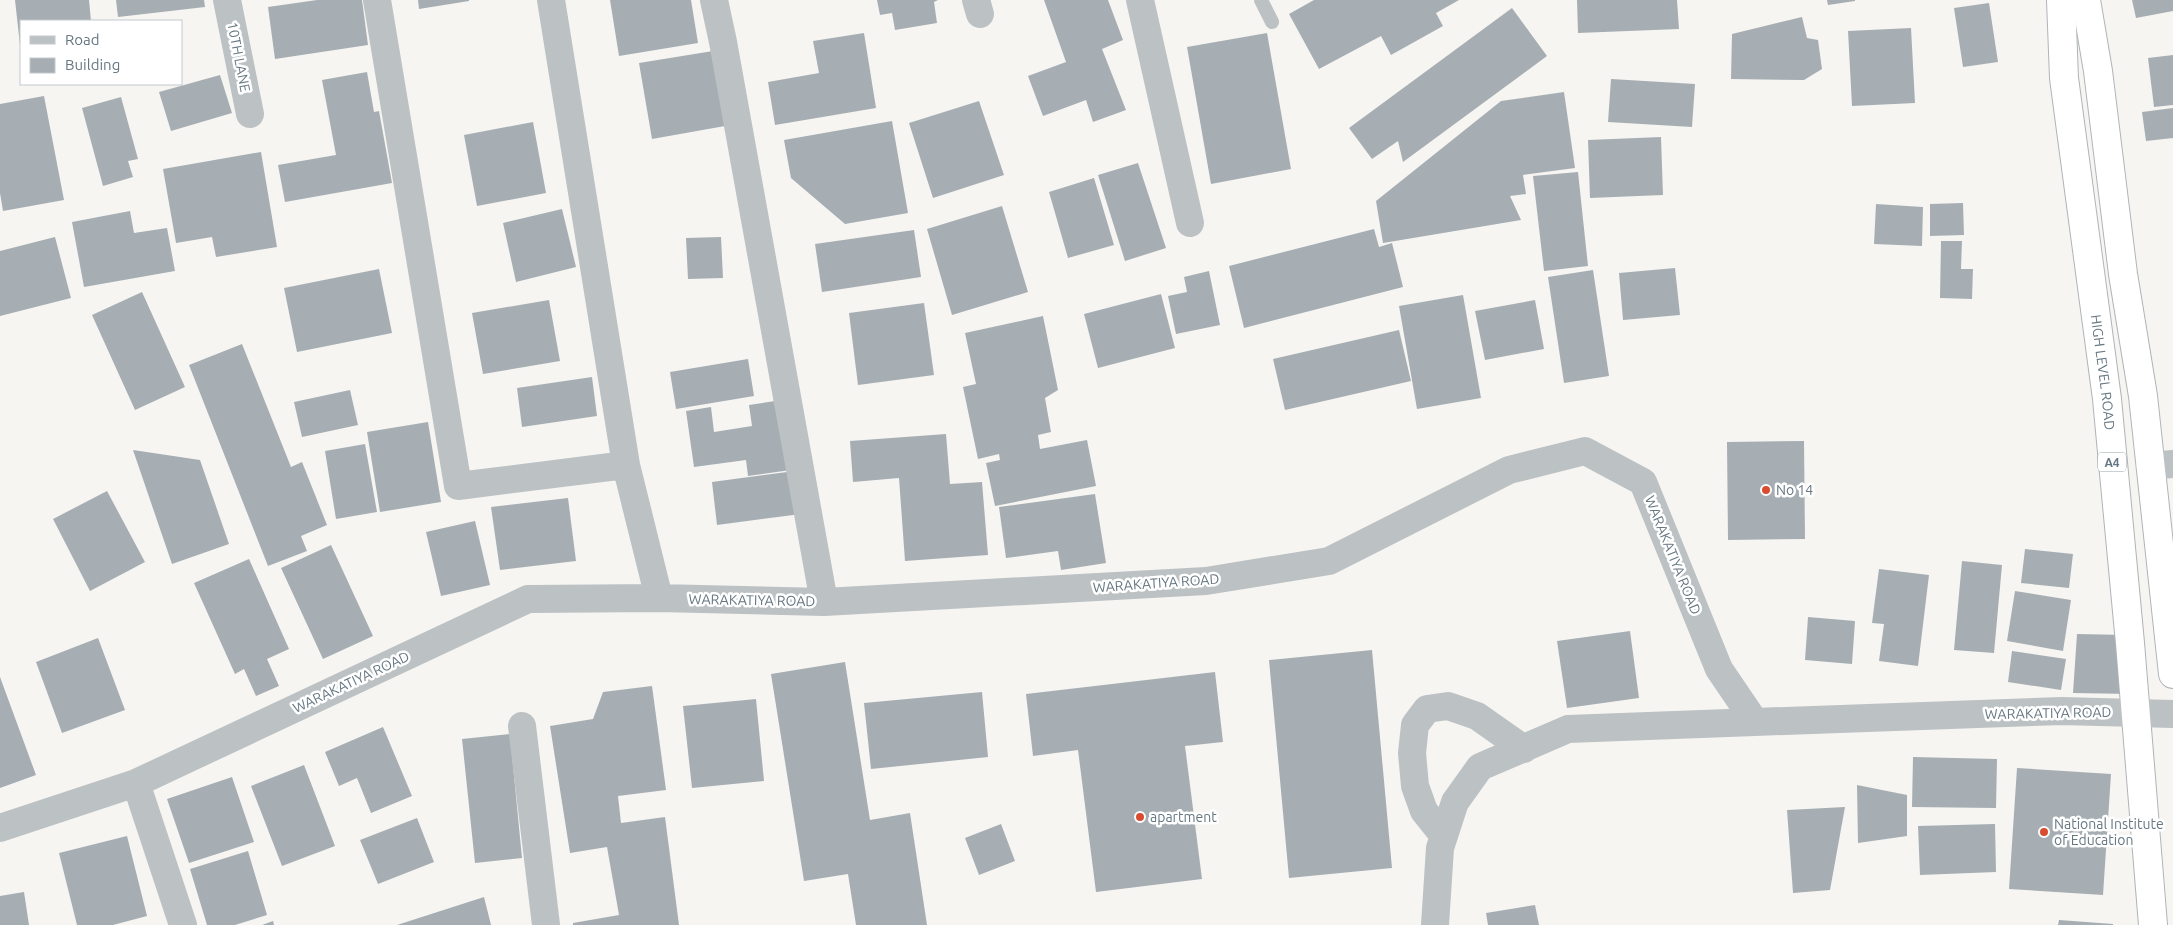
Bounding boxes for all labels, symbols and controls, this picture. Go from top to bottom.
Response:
legend [20,20,182,85]
street label: 10TH LANE [224,21,254,94]
text: Road [65,31,100,48]
text: Building [65,56,120,73]
street label: HIGH LEVEL ROAD [2088,314,2118,431]
road number: A4 [2098,452,2126,472]
place label: No 14 [1776,482,1813,498]
marker: No 14 [1760,484,1772,496]
street label: WARAKATIYA ROAD [1642,493,1704,617]
street label: WARAKATIYA ROAD [1092,571,1220,595]
street label: WARAKATIYA ROAD [689,591,816,609]
street label: WARAKATIYA ROAD [290,648,412,716]
street label: WARAKATIYA ROAD [1985,704,2112,722]
place label: apartment [1150,809,1217,825]
marker: apartment [1134,811,1146,823]
place label: National Institute of Education [2054,816,2164,848]
marker: National Institute of Education [2038,826,2050,838]

